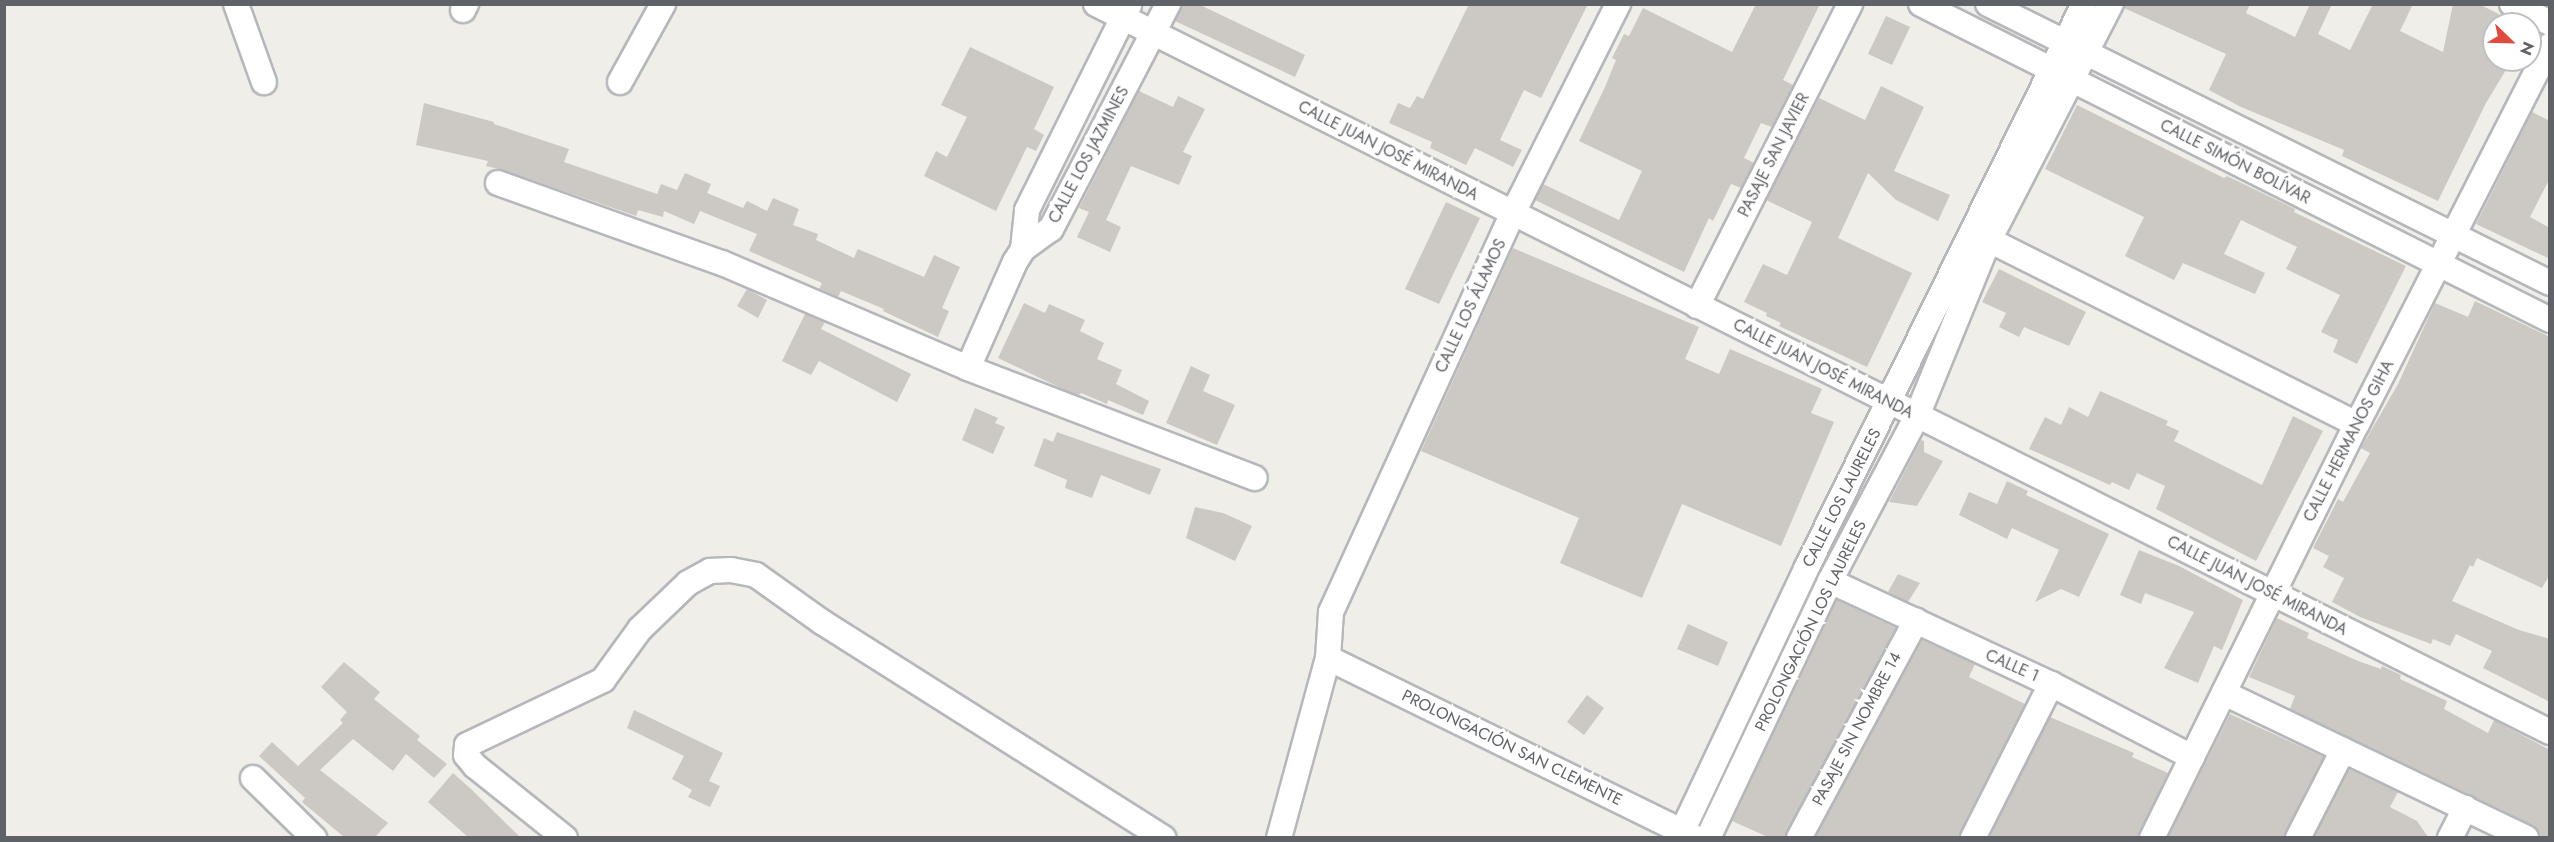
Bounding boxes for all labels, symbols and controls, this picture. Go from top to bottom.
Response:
north arrow [2482,12,2542,72]
text: N [2514,38,2540,59]
street label: CALLE LOS JAZMINES [1045,83,1133,227]
street label: PASAJE SAN JAVIER [1734,90,1814,220]
street label: CALLE JUAN JOSÉ MIRANDA [1295,97,1481,205]
street label: CALLE SIMÓN BOLÍVAR [2157,116,2313,208]
street label: CALLE LOS ÁLAMOS [1432,236,1510,376]
street label: CALLE JUAN JOSÉ MIRANDA [1730,315,1916,423]
street label: CALLE HERMANOS GIHA [2300,357,2398,525]
street label: CALLE LOS LAURELES [1799,425,1885,571]
street label: PROLONGACIÓN LOS LAURELES [1751,517,1871,735]
street label: CALLE JUAN JOSÉ MIRANDA [2164,532,2350,640]
street label: CALLE 1 [1982,646,2042,686]
street label: PASAJE SIN NOMBRE 14 [1808,649,1906,809]
street label: PROLONGACIÓN SAN CLEMENTE [1399,686,1625,810]

